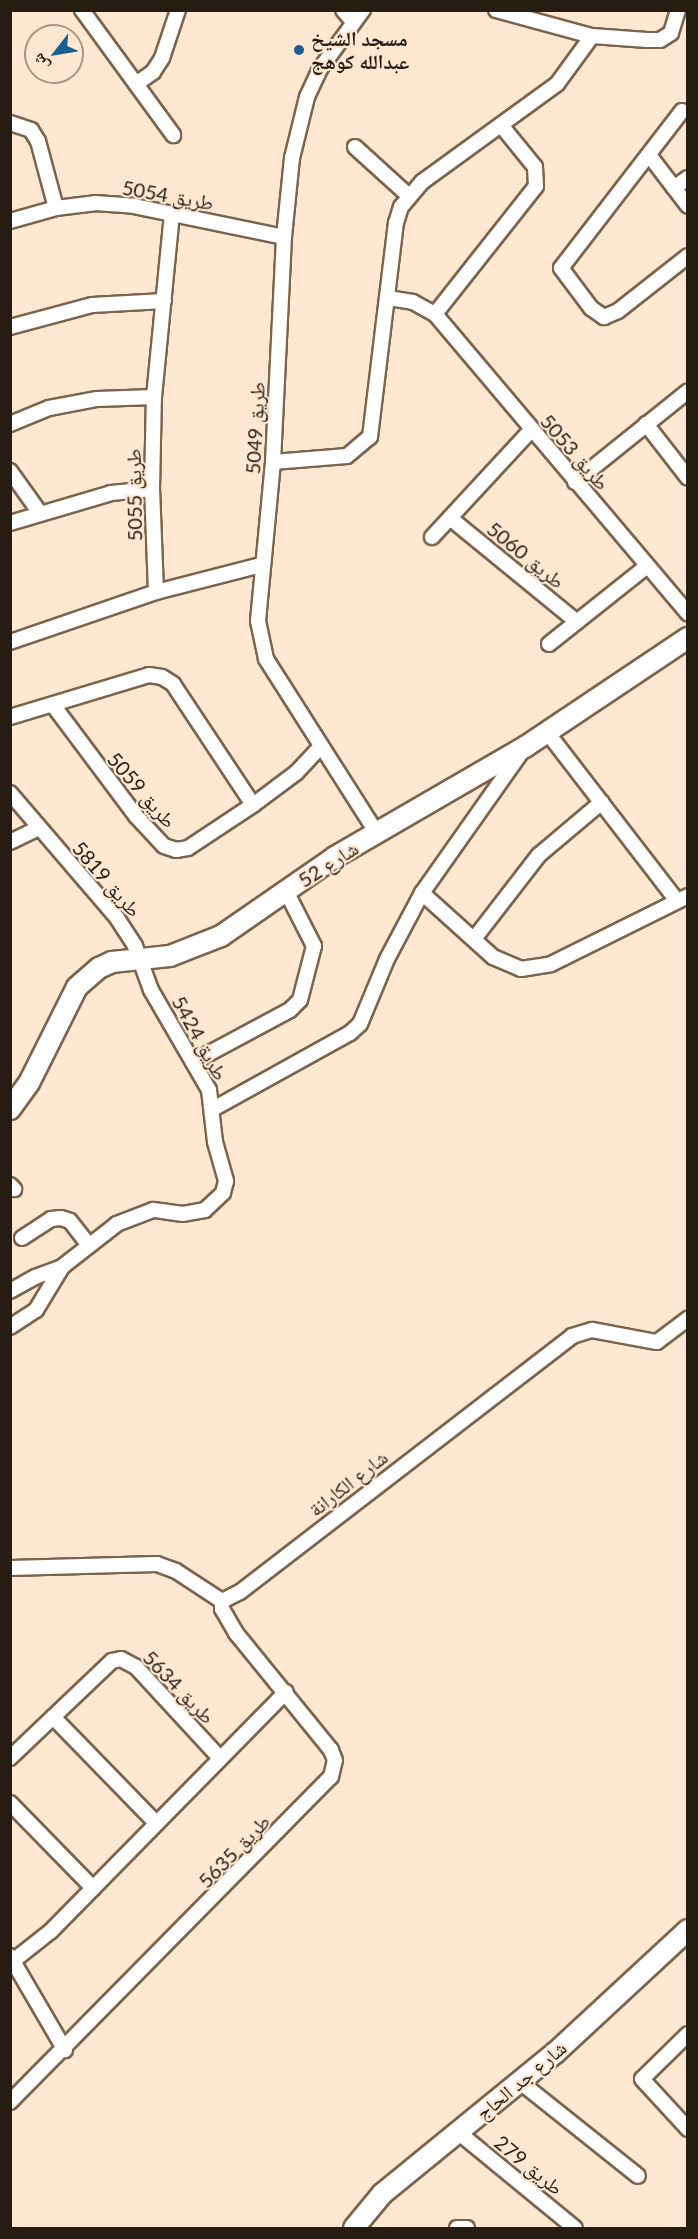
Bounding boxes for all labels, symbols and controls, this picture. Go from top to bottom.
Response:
north arrow [24,24,84,84]
place label: مسجد الشيخ عبدالله كوهج [311,27,409,74]
marker: مسجد الشيخ عبدالله كوهج [292,43,306,57]
text: ش [27,50,52,75]
street label: طريق 5054 [120,175,216,215]
street label: طريق 5049 [241,381,269,475]
street label: طريق 5053 [536,409,614,495]
street label: طريق 5055 [121,449,147,541]
street label: طريق 5060 [483,517,569,593]
street label: طريق 5059 [103,747,181,833]
street label: طريق 5819 [68,836,146,922]
street label: شارع 52 [294,836,362,892]
street label: طريق 5424 [167,992,233,1084]
street label: شارع الكارانة [304,1445,392,1521]
street label: طريق 5634 [138,1645,220,1729]
street label: طريق 5635 [193,1809,275,1893]
street label: شارع جد الحاج [471,2035,571,2125]
street label: طريق 279 [490,2130,568,2200]

